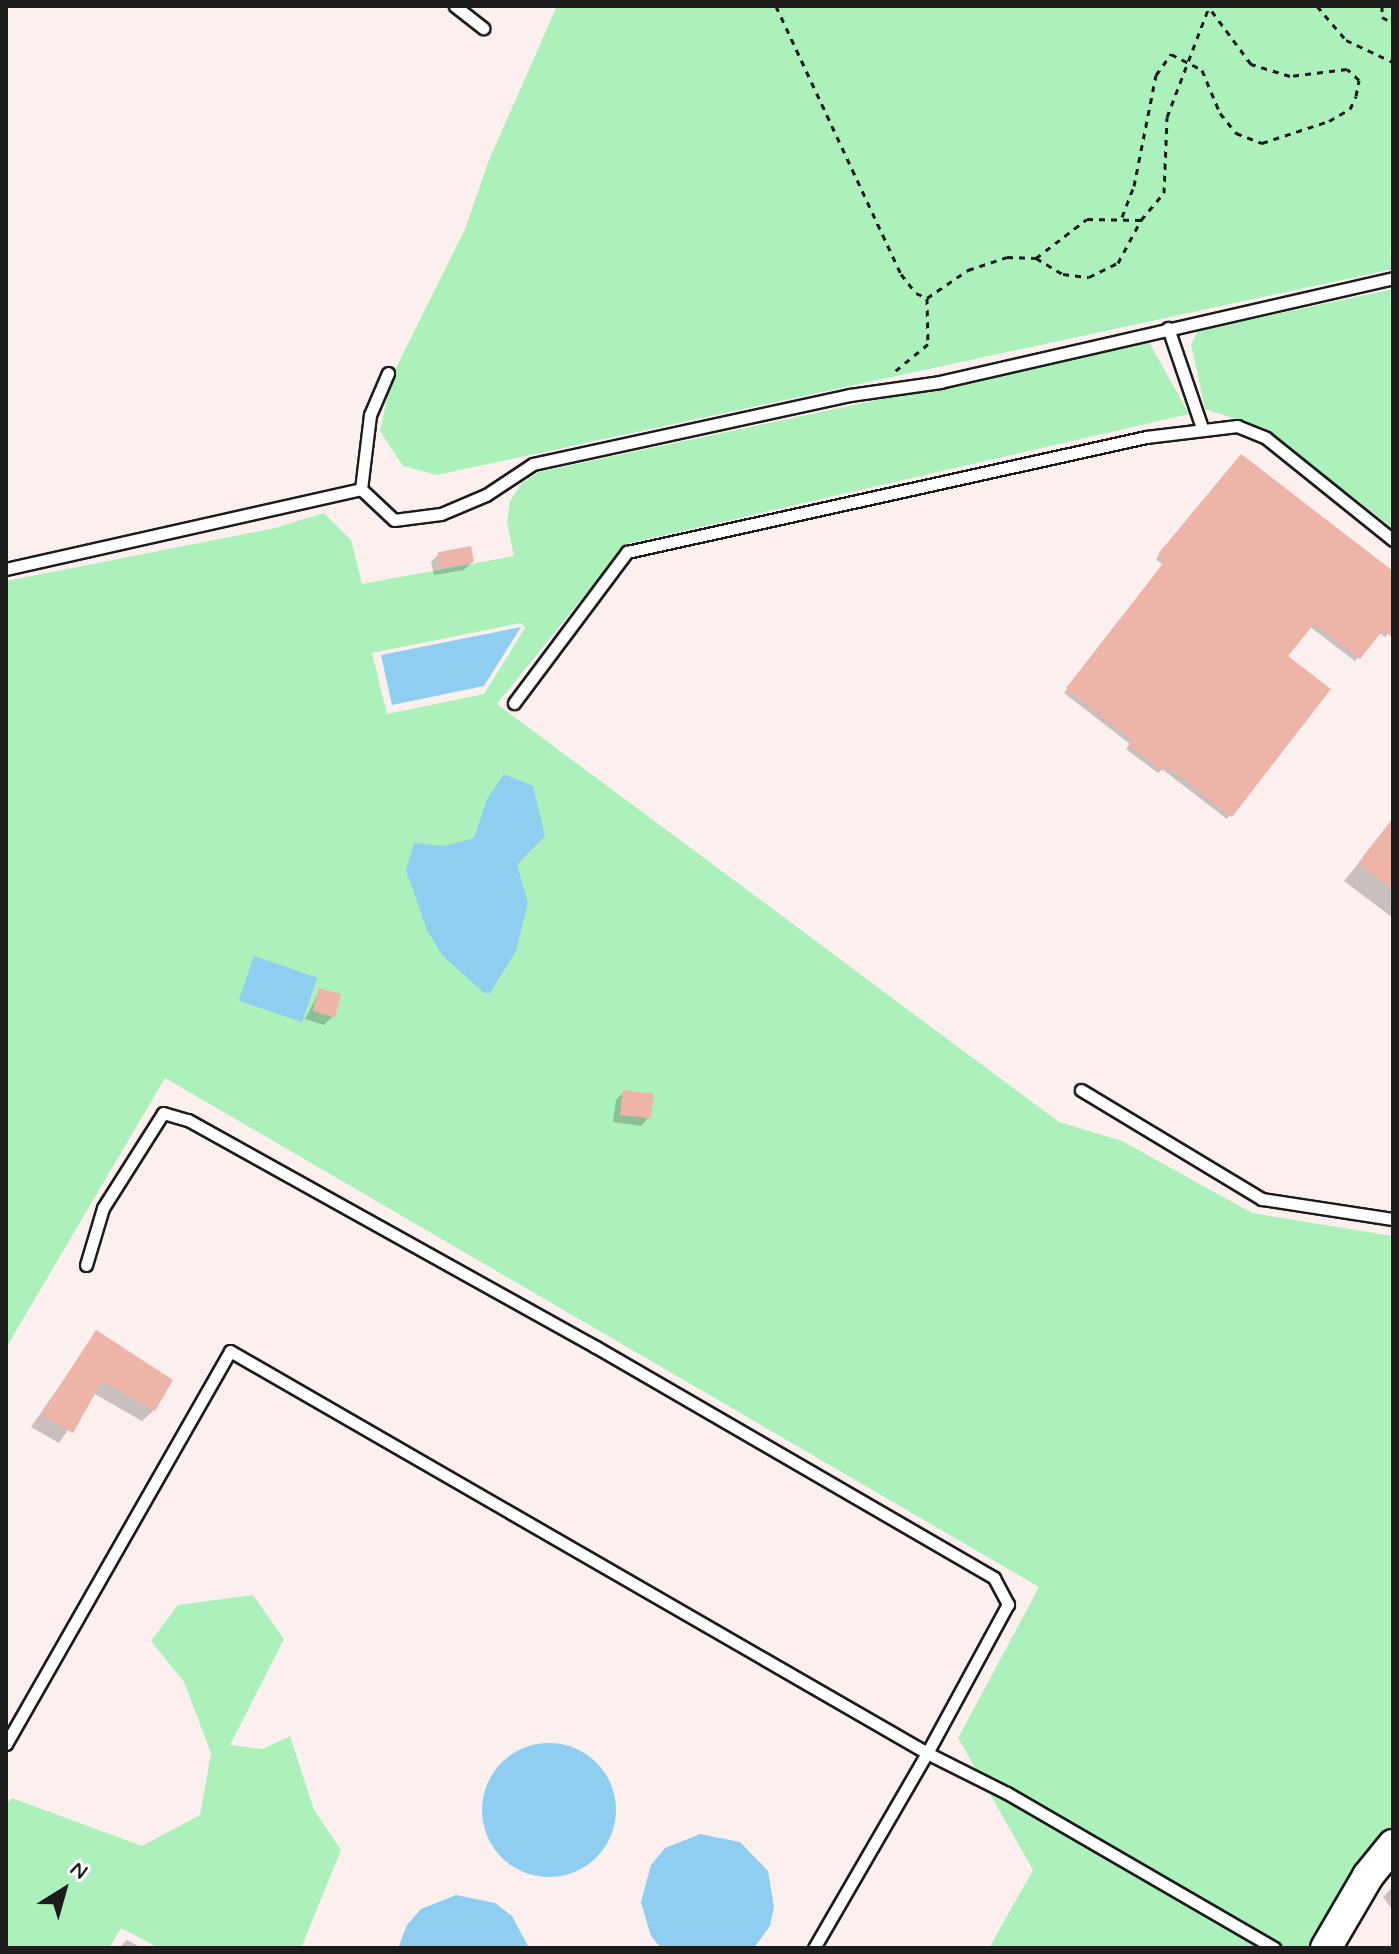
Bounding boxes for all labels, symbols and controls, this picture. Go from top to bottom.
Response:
north arrow [24,1850,104,1930]
text: N [64,1855,93,1886]

